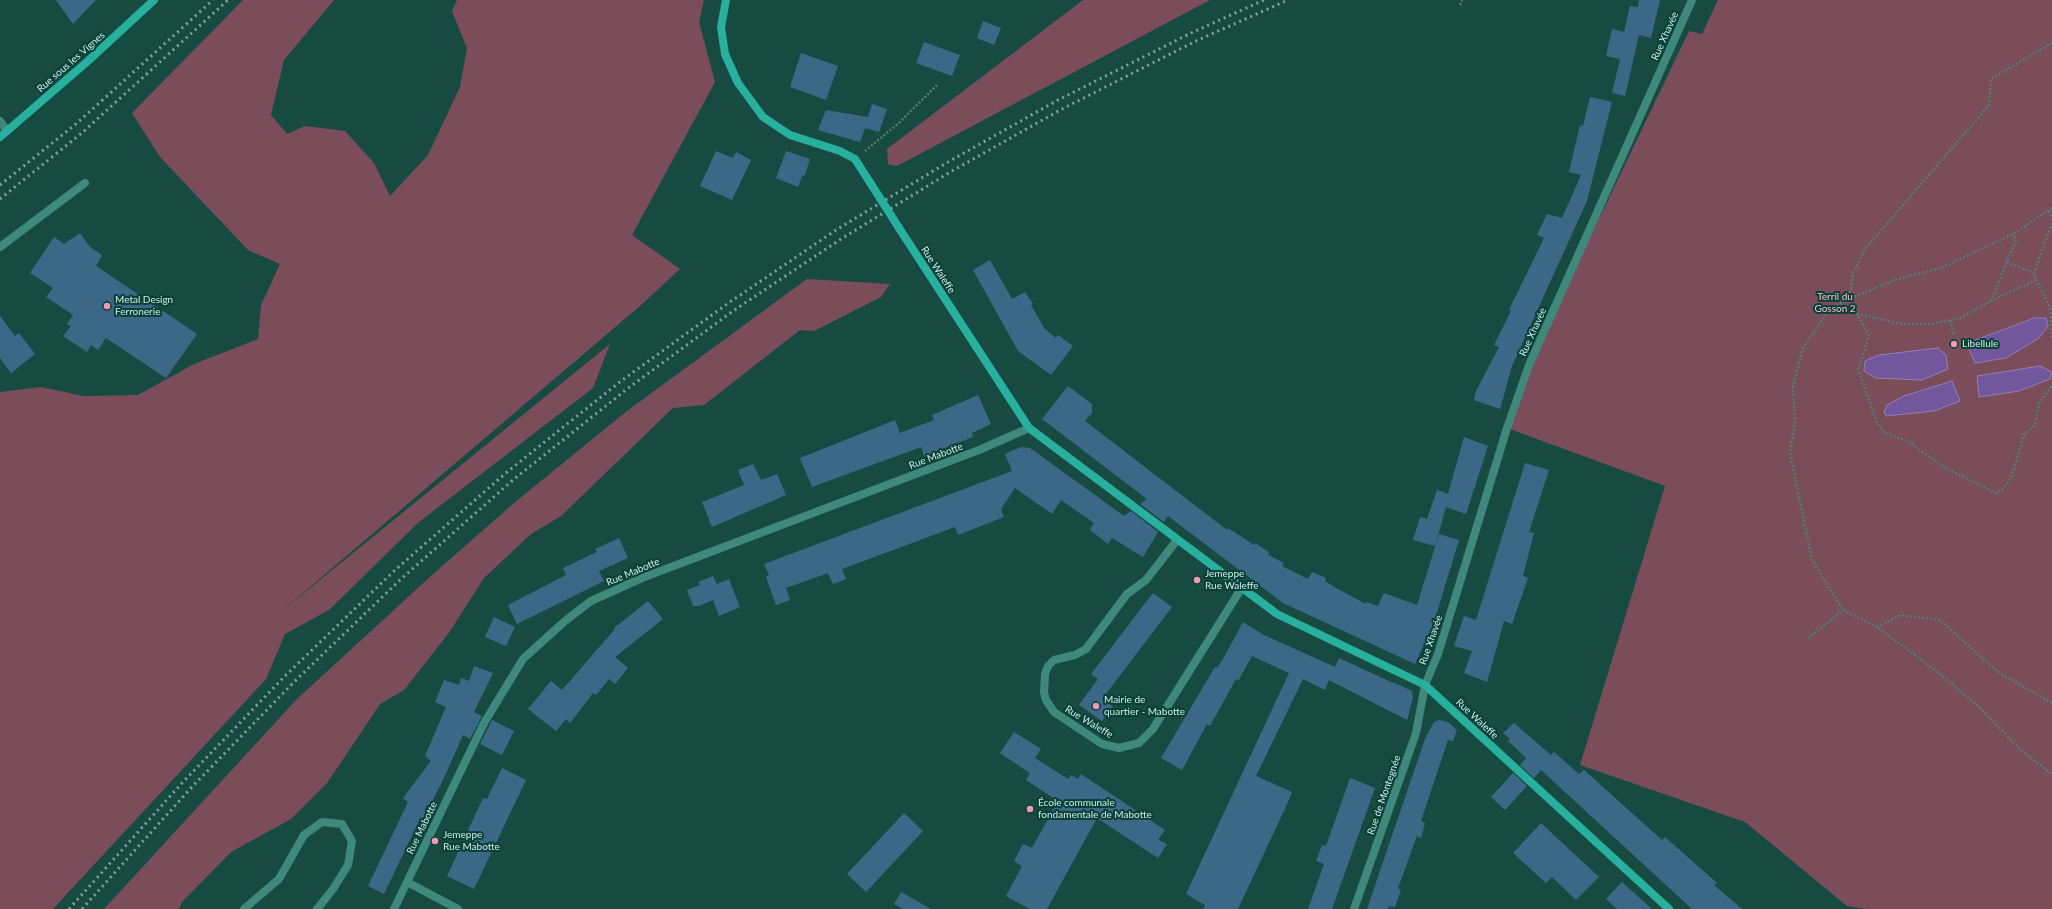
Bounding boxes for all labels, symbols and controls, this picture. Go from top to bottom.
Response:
street label: Rue Xhavée [1649,10,1681,62]
street label: Rue sous les Vignes [35,29,107,95]
street label: Rue Waleffe [918,244,958,296]
park label: Terril du Gosson 2 [1814,291,1856,314]
place label: Metal Design Ferronerie [115,294,173,318]
marker: Metal Design Ferronerie [102,301,112,311]
street label: Rue Xhavée [1517,306,1549,358]
place label: Libellule [1962,338,1998,350]
marker: Libellule [1949,339,1959,349]
street label: Rue Mabotte [907,440,965,472]
street label: Rue Mabotte [604,555,662,589]
place label: Jemeppe Rue Waleffe [1205,568,1259,592]
marker: Jemeppe Rue Waleffe [1192,575,1202,585]
street label: Rue Xhavée [1417,613,1445,667]
place label: Mairie de quartier - Mabotte [1104,694,1185,718]
street label: Rue Waleffe [1453,696,1501,742]
marker: Mairie de quartier - Mabotte [1091,701,1101,711]
street label: Rue Waleffe [1063,703,1115,741]
street label: Rue de Montegnée [1365,754,1403,836]
place label: École communale fondamentale de Mabotte [1038,797,1152,820]
street label: Rue Mabotte [404,800,440,856]
marker: École communale fondamentale de Mabotte [1025,804,1035,814]
place label: Jemeppe Rue Mabotte [443,829,500,852]
marker: Jemeppe Rue Mabotte [430,836,440,846]

